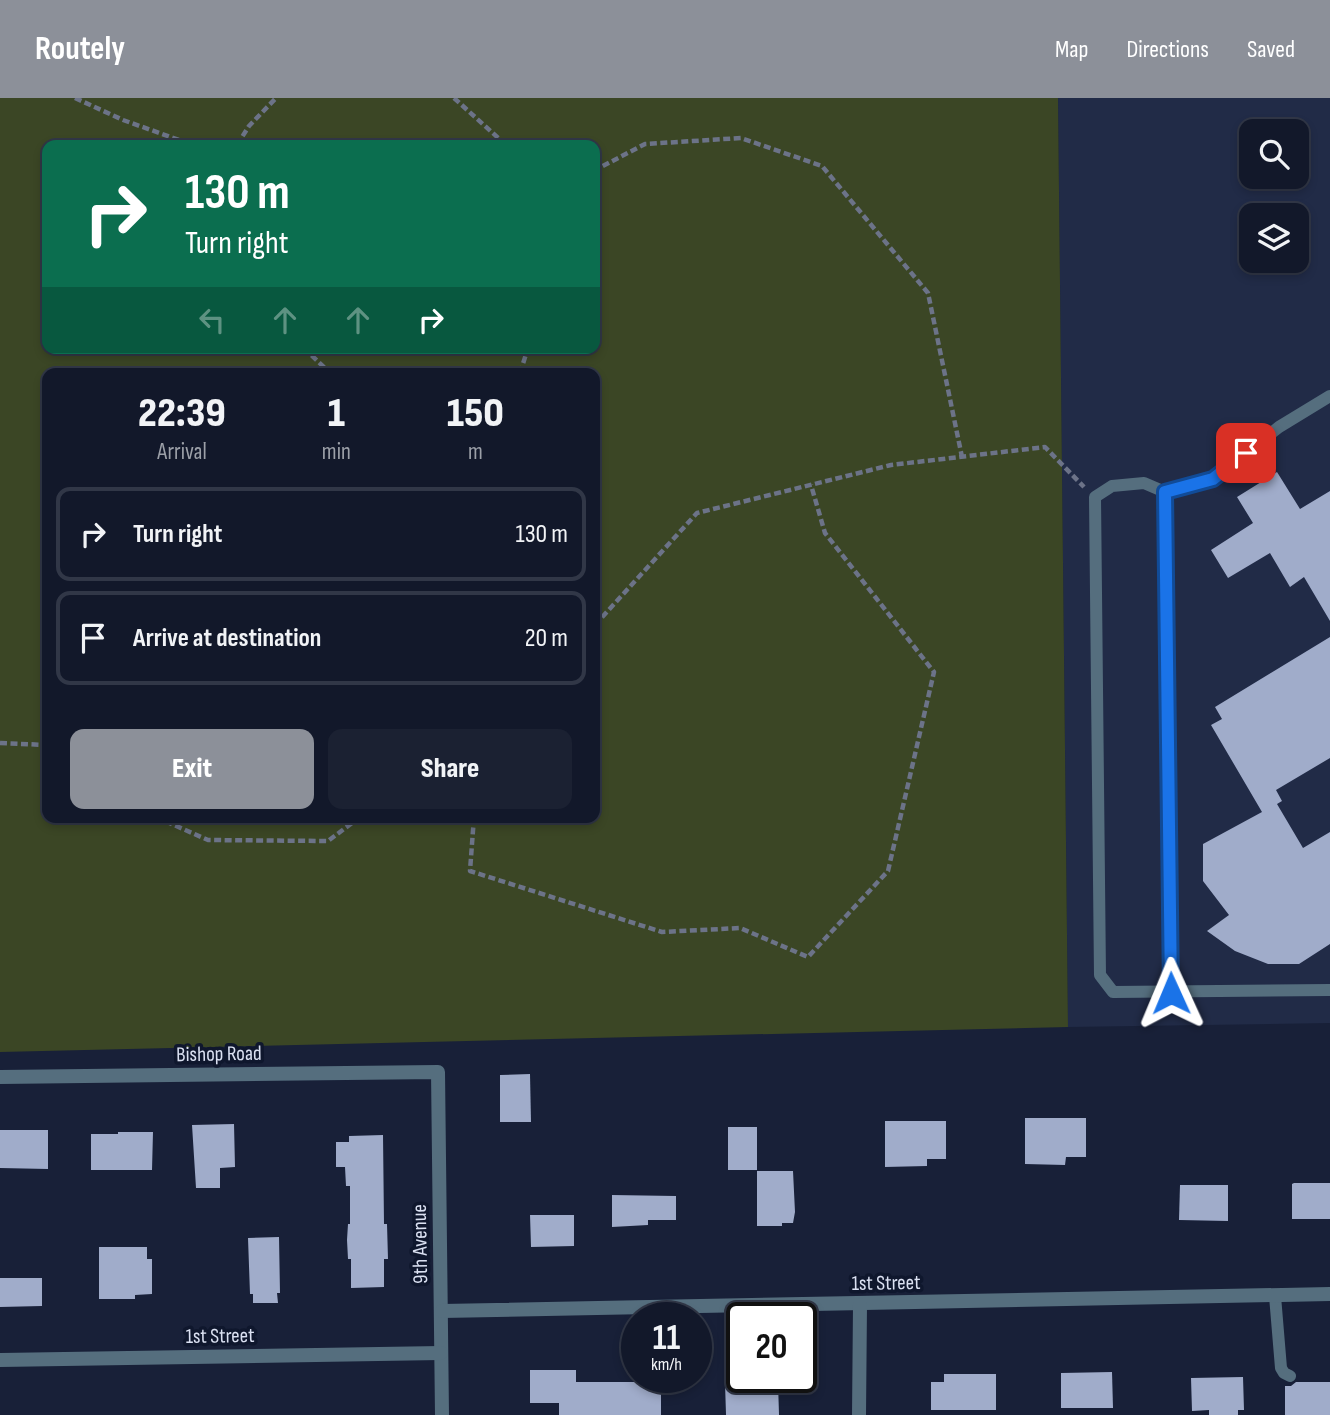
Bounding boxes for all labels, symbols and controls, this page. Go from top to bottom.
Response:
text: Routely [35,29,125,69]
text: Map [1055,35,1088,64]
text: Directions [1126,35,1209,64]
text: Saved [1247,35,1295,64]
map controls [1239,119,1309,273]
button: search [1239,119,1309,189]
text: 130 m [185,164,290,223]
icon: right [70,168,161,259]
button: layers [1239,203,1309,273]
text: Turn right [185,224,289,263]
icon: left [193,301,231,339]
icon: ahead [266,301,304,339]
icon: ahead [339,301,377,339]
icon: right [412,301,450,339]
text: 22:39 [138,388,226,439]
text: 1 [328,388,345,439]
text: 150 [447,388,504,439]
pin [1216,423,1276,483]
icon: arrive [1227,434,1265,472]
text: Arrival [157,438,207,466]
text: min [322,438,351,466]
text: m [468,438,483,466]
icon: right [74,515,112,553]
text: Turn right [133,519,222,550]
text: 130 m [516,519,568,550]
icon: arrive [74,619,112,657]
text: Arrive at destination [133,623,321,654]
text: 20 m [525,623,568,654]
button: Exit [70,729,314,809]
button: Share [328,729,572,809]
position arrow [1134,956,1208,1030]
street label: Bishop Road [176,1041,262,1067]
street label: 9th Avenue [407,1204,433,1284]
street label: 1st Street [851,1270,921,1296]
speed limit sign: 20 [726,1302,817,1393]
text: 11 [653,1317,680,1360]
street label: 1st Street [185,1323,255,1349]
text: km/h [651,1354,682,1375]

